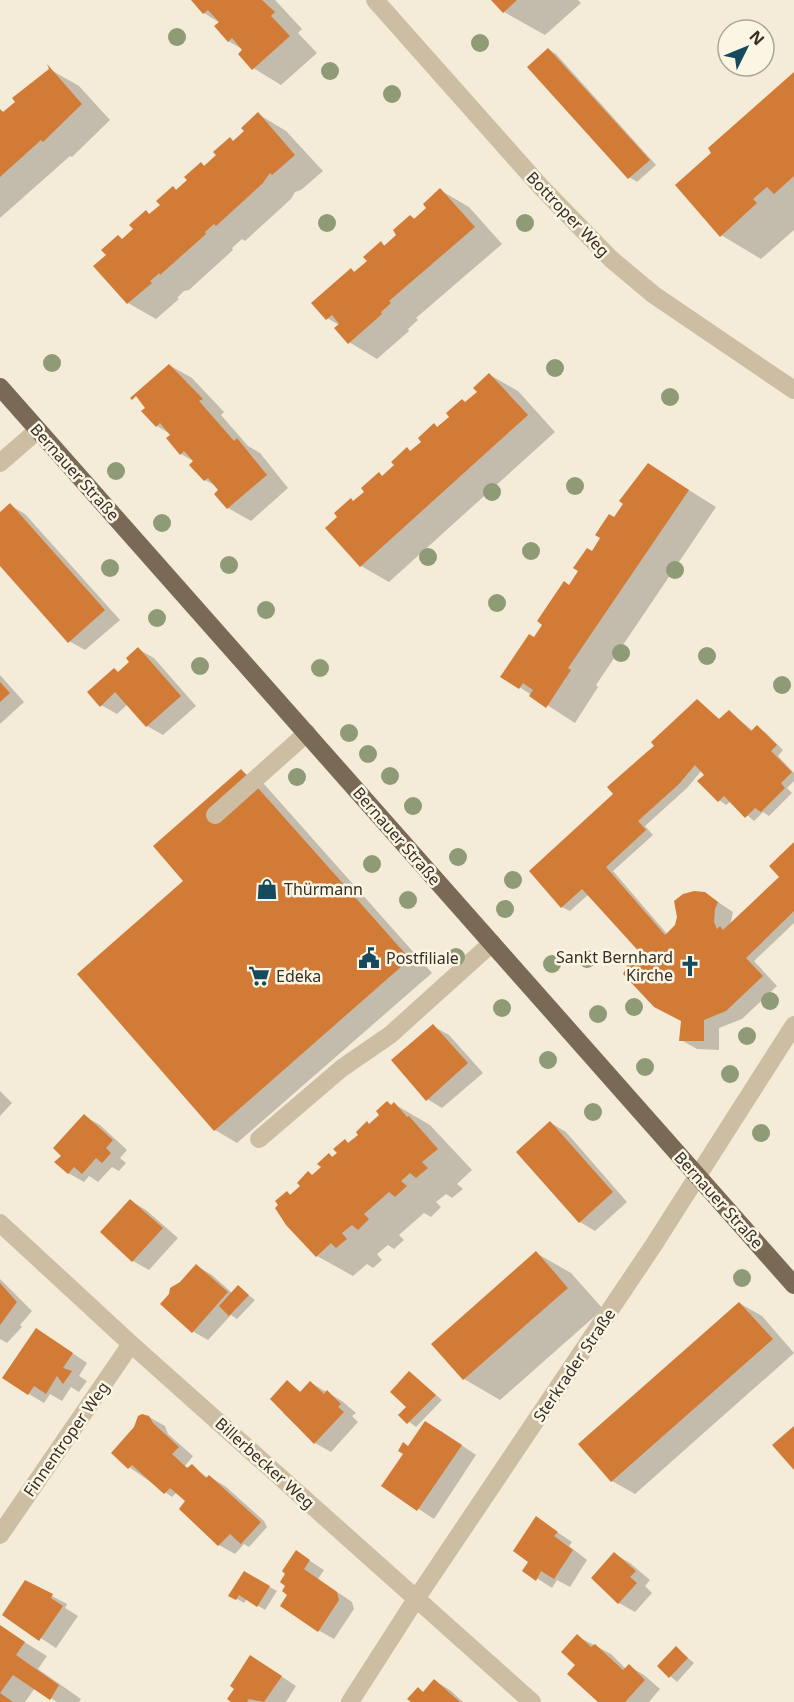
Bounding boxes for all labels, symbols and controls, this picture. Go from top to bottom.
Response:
north arrow [716,18,776,78]
text: N [744,26,769,50]
street label: Bottroper Weg [522,167,614,261]
street label: Bernauer Straße [25,419,125,525]
street label: Bernauer Straße [348,782,446,890]
shop icon: Thürmann [255,877,279,901]
place label: Thürmann [284,878,363,900]
public building icon: Postfiliale [357,946,381,970]
place label: Sankt Bernhard Kirche [556,946,673,986]
place label: Postfiliale [386,947,459,969]
church icon: Sankt Bernhard Kirche [678,954,702,978]
supermarket icon: Edeka [247,964,271,988]
place label: Edeka [276,965,321,987]
street label: Bernauer Straße [669,1147,769,1253]
street label: Sterkrader Straße [528,1304,620,1426]
street label: Finnentroper Weg [18,1377,114,1501]
street label: Billerbecker Weg [211,1412,319,1514]

